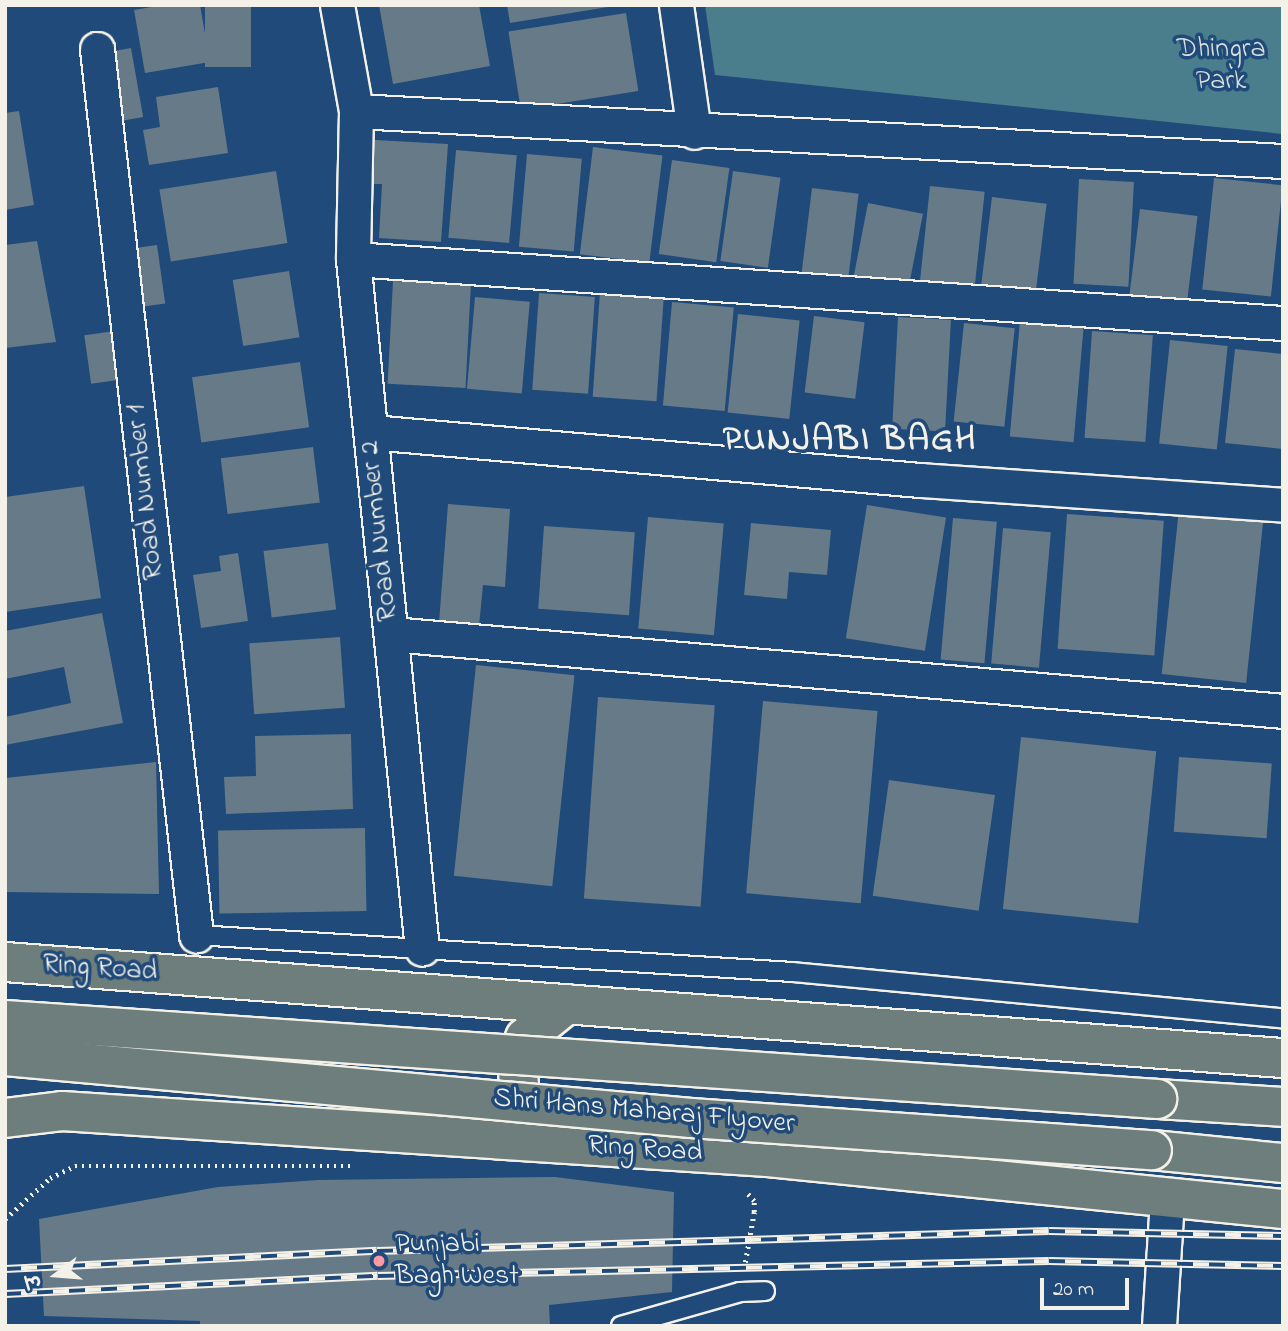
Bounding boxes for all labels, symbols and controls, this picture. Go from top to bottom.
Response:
park label: Dhingra Park [1176,33,1266,99]
street label: Road Number 1 [120,403,172,581]
district label: PUNJABI BAGH [724,420,976,462]
street label: Road Number 2 [354,439,406,623]
street label: Ring Road [42,948,158,990]
street label: Shri Hans Maharaj Flyover [492,1082,796,1142]
street label: Ring Road [587,1129,703,1171]
place label: Punjabi Bagh West [395,1228,519,1294]
north arrow [21,1240,91,1310]
marker: Punjabi Bagh West [369,1251,389,1271]
scale bar [1043,1264,1132,1308]
text: उ [21,1271,50,1291]
text: 20 m [1053,1275,1094,1305]

